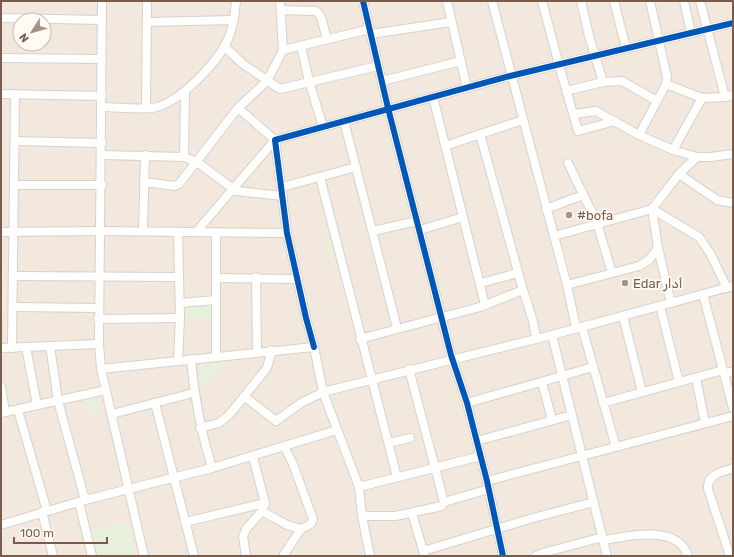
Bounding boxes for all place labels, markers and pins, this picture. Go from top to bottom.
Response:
place label: #bofa [577,208,613,223]
marker: #bofa [564,210,574,220]
place label: Edar أدار [633,276,683,292]
marker: Edar أدار [620,278,630,288]

